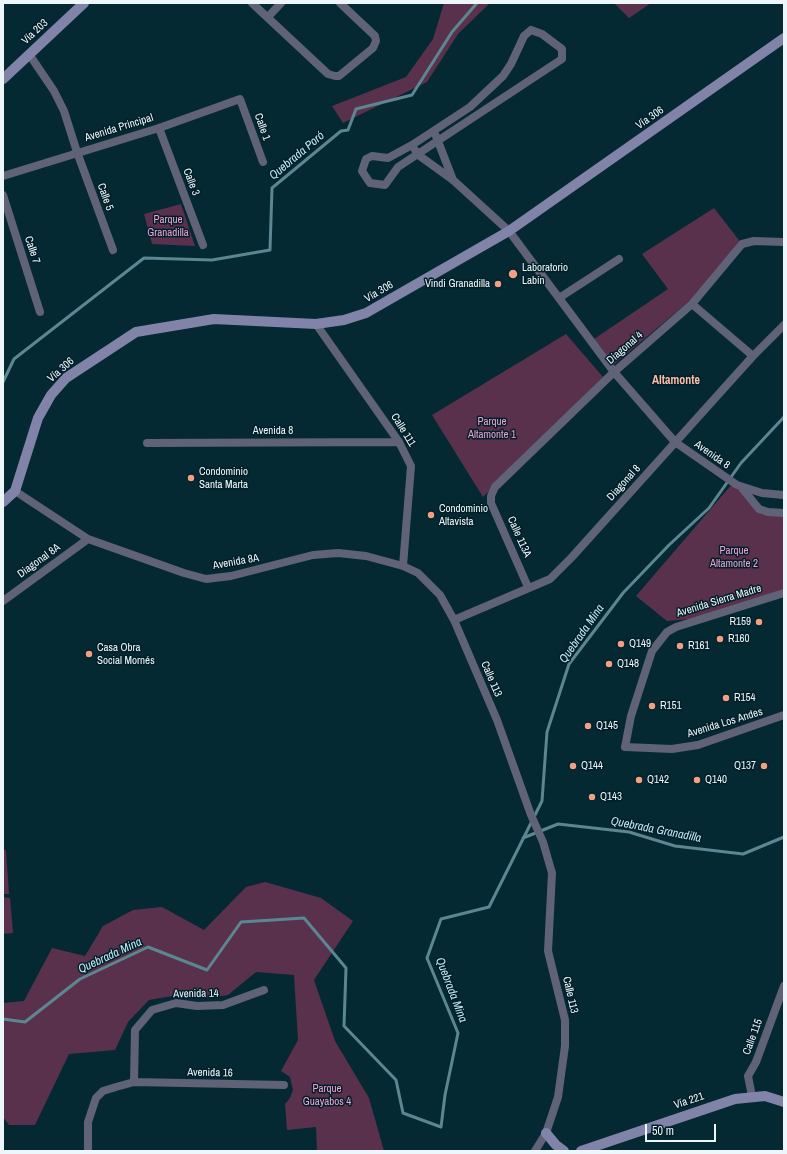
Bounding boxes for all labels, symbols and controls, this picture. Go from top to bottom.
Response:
street label: Vía 203 [19,17,51,47]
street label: Vía 306 [634,104,666,132]
street label: Avenida Principal [83,111,155,145]
street label: Calle 1 [251,112,273,142]
water label: Quebrada Poró [267,129,327,183]
street label: Calle 3 [180,167,202,197]
street label: Calle 5 [94,182,116,212]
park label: Parque Granadilla [147,213,189,239]
street label: Calle 7 [21,235,43,265]
place label: Laboratorio Labín [522,261,568,287]
marker: Laboratorio Labín [507,268,519,280]
place label: Vindi Granadilla [425,277,490,291]
street label: Vía 306 [362,279,396,305]
marker: Vindi Granadilla [493,279,503,289]
street label: Diagonal 4 [604,329,646,367]
street label: Vía 306 [45,355,77,385]
district label: Altamonte [652,374,700,388]
street label: Calle 111 [388,411,418,449]
park label: Parque Altamonte 1 [468,415,516,441]
street label: Avenida 8 [253,424,293,438]
street label: Avenida 8 [692,438,732,472]
street label: Diagonal 8 [604,462,644,504]
place label: Condominio Santa Marta [199,465,248,491]
marker: Condominio Santa Marta [186,473,196,483]
place label: Condominio Altavista [439,502,488,528]
marker: Condominio Altavista [426,510,436,520]
street label: Calle 113A [504,514,534,560]
street label: Diagonal 8A [15,541,63,581]
park label: Parque Altamonte 2 [710,544,758,570]
street label: Avenida 8A [212,551,260,573]
street label: Avenida Sierra Madre [675,582,763,620]
water label: Quebrada Mina [556,602,608,666]
place label: R159 [729,615,751,629]
marker: R159 [754,617,764,627]
place label: R160 [728,632,750,646]
marker: R160 [715,634,725,644]
place label: Q149 [629,637,651,651]
marker: Q149 [616,639,626,649]
place label: R161 [688,639,710,653]
place label: Casa Obra Social Mornés [97,641,155,667]
marker: R161 [675,641,685,651]
marker: Casa Obra Social Mornés [84,649,94,659]
place label: Q148 [617,657,639,671]
street label: Calle 113 [478,659,504,699]
marker: Q148 [604,659,614,669]
place label: R154 [734,691,756,705]
marker: R154 [721,693,731,703]
place label: R151 [660,699,682,713]
marker: R151 [647,701,657,711]
street label: Avenida Los Andes [686,705,764,741]
place label: Q145 [596,719,618,733]
marker: Q145 [583,721,593,731]
place label: Q144 [581,759,603,773]
place label: Q137 [734,759,756,773]
marker: Q144 [568,761,578,771]
marker: Q137 [759,761,769,771]
place label: Q142 [647,773,669,787]
place label: Q140 [705,773,727,787]
marker: Q142 [634,775,644,785]
marker: Q140 [692,775,702,785]
place label: Q143 [600,790,622,804]
marker: Q143 [587,792,597,802]
water label: Quebrada Granadilla [610,814,702,846]
water label: Quebrada Mina [76,935,144,977]
water label: Quebrada Mina [432,956,470,1024]
street label: Calle 113 [559,975,581,1015]
street label: Avenida 14 [173,987,219,1001]
street label: Calle 115 [740,1017,766,1057]
street label: Avenida 16 [187,1066,233,1080]
park label: Parque Guayabos 4 [303,1082,351,1108]
street label: Vía 221 [672,1090,706,1112]
scale bar [647,1116,718,1142]
text: 50 m [652,1123,674,1139]

